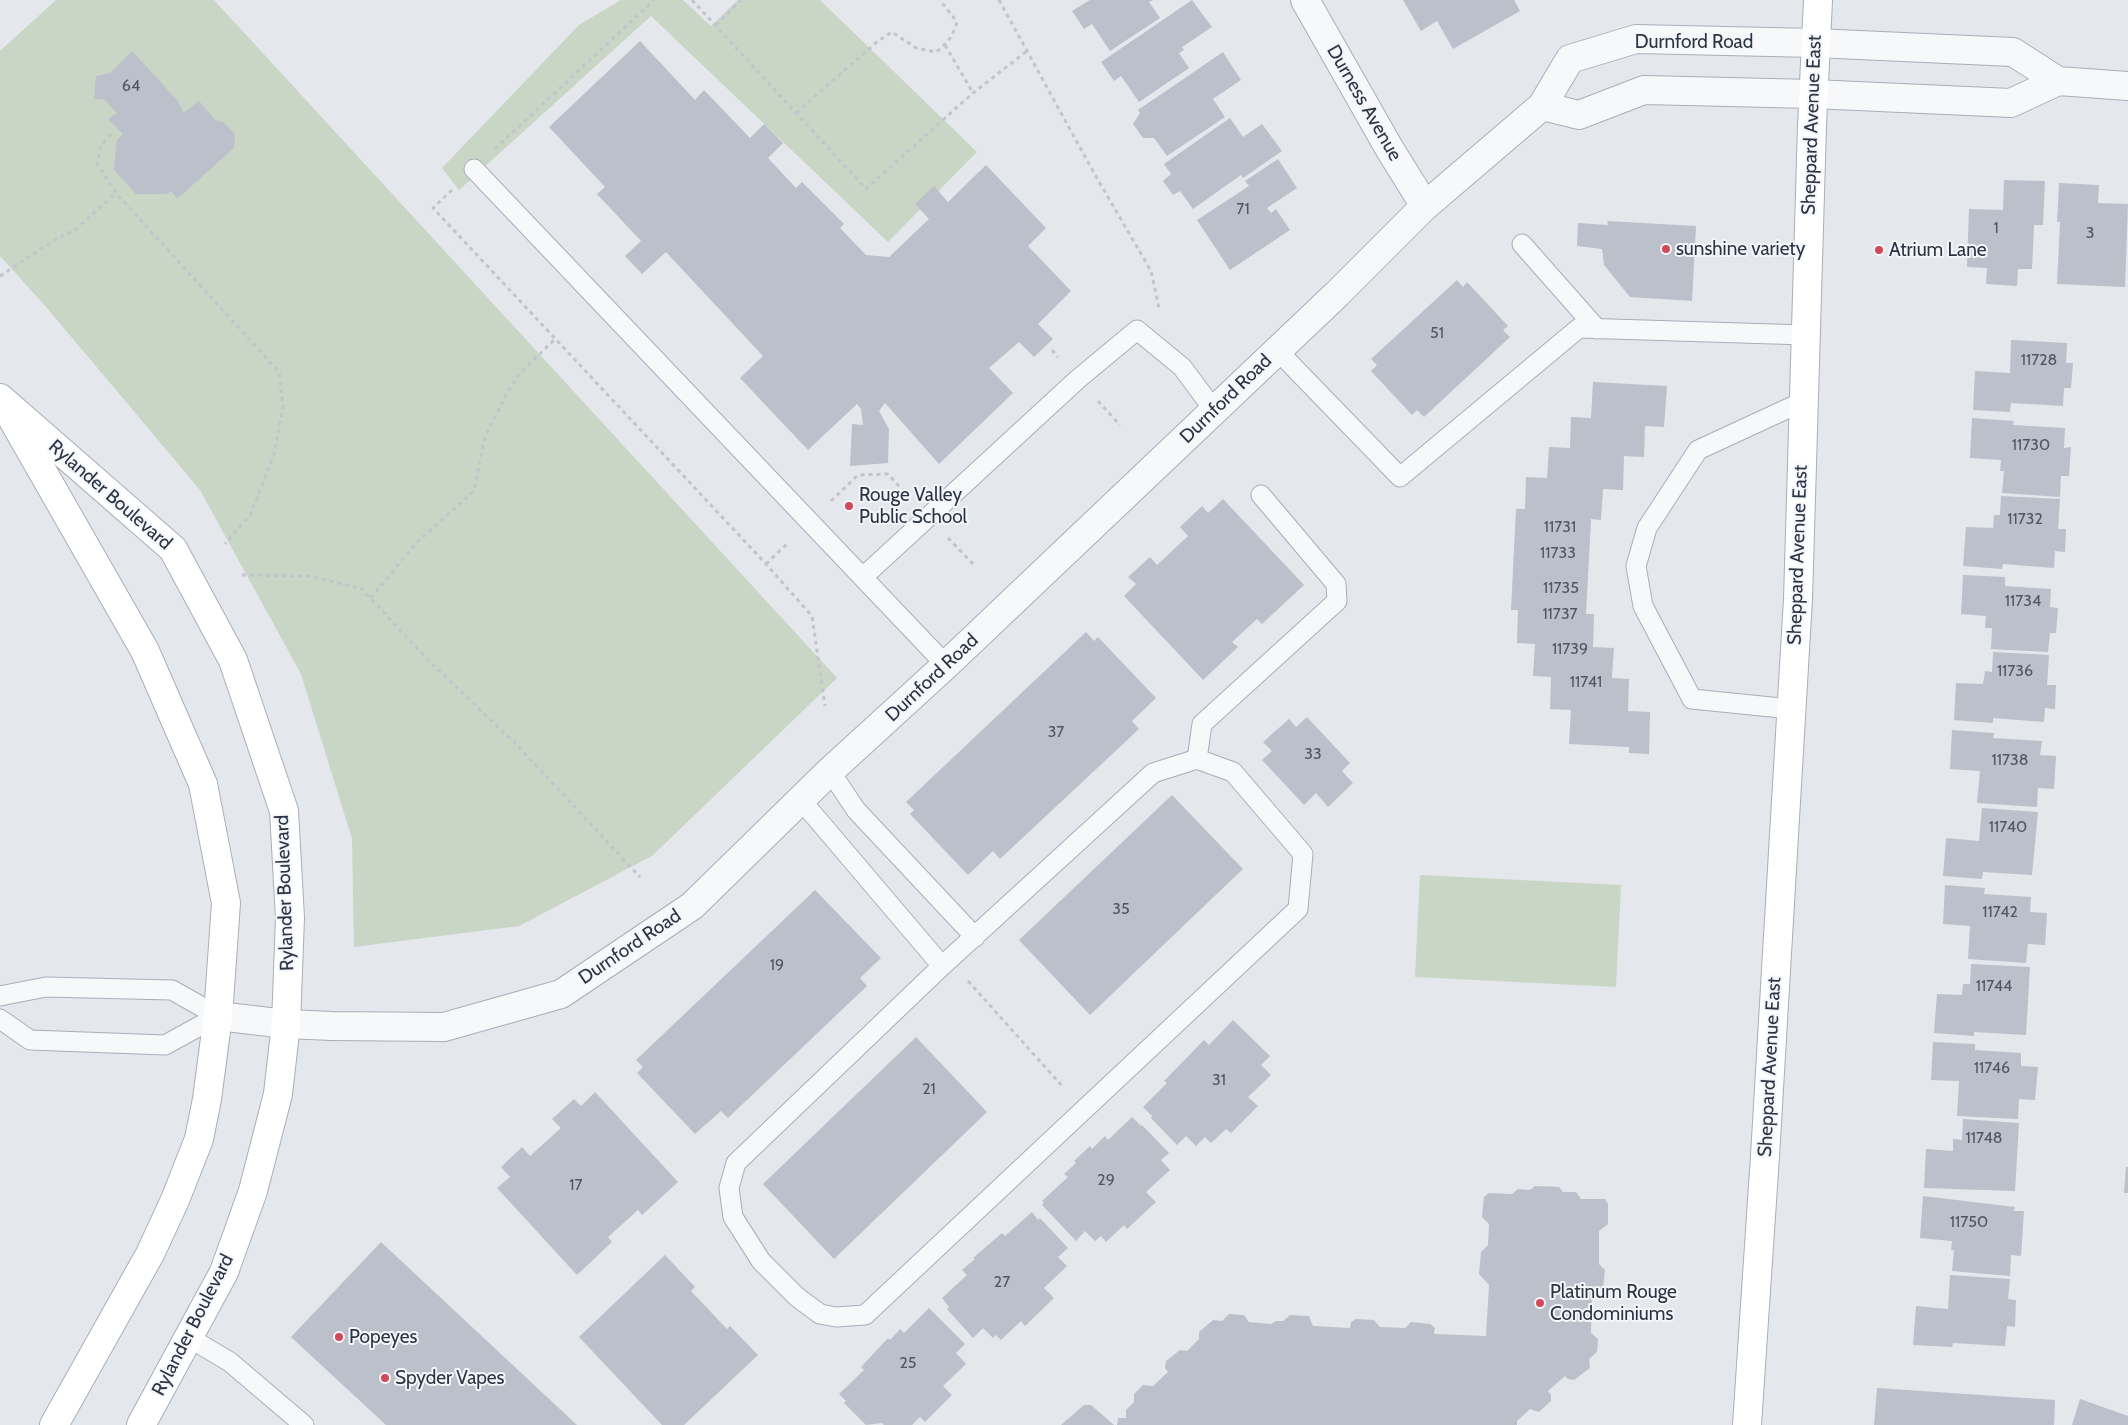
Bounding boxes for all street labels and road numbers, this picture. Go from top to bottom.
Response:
street label: Durnford Road [1635,31,1753,53]
street label: Sheppard Avenue East [1797,35,1827,215]
street label: Durness Avenue [1322,41,1406,165]
street label: Durnford Road [1175,350,1277,448]
street label: Rylander Boulevard [44,435,176,555]
street label: Sheppard Avenue East [1783,465,1813,645]
street label: Durnford Road [881,629,983,727]
street label: Rylander Boulevard [271,815,299,971]
street label: Durnford Road [574,904,686,990]
street label: Sheppard Avenue East [1754,976,1786,1158]
street label: Rylander Boulevard [147,1250,239,1400]

